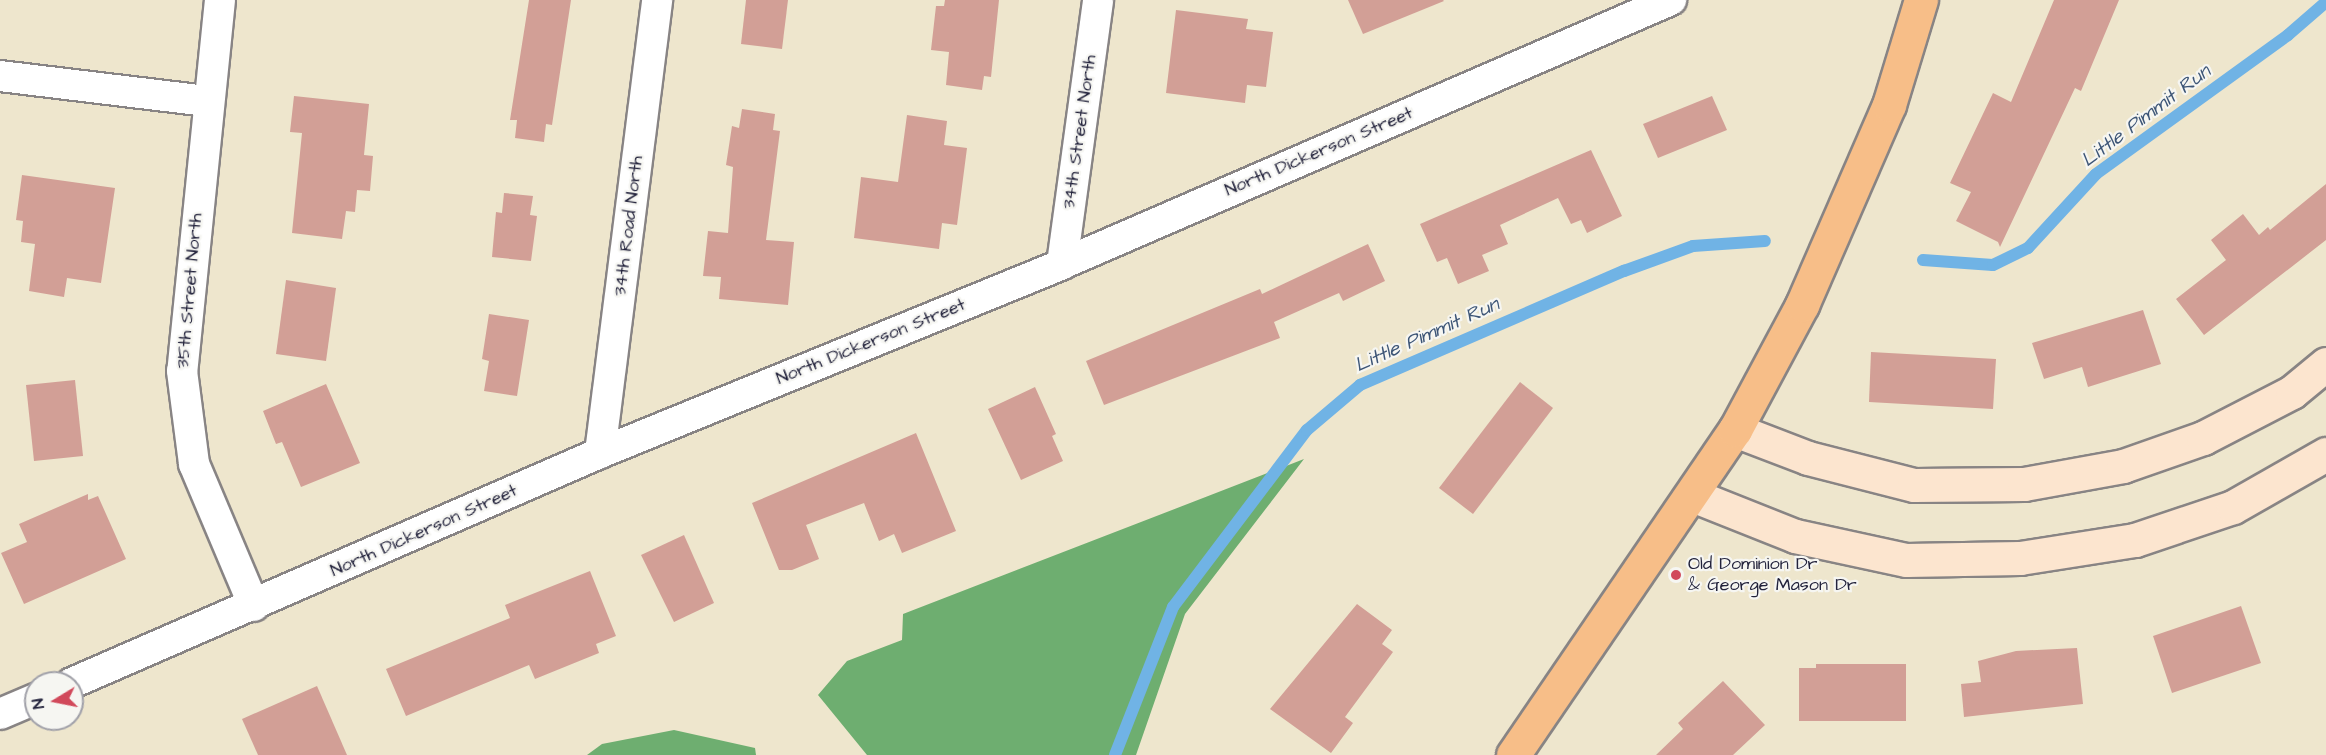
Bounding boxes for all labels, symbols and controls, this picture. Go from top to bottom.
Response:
street label: 34th Street North [1059,54,1101,210]
water label: Little Pimmit Run [2077,60,2215,172]
street label: North Dickerson Street [1222,103,1416,201]
street label: 34th Road North [610,155,648,297]
street label: 35th Street North [172,213,208,369]
water label: Little Pimmit Run [1351,292,1503,378]
street label: North Dickerson Street [773,294,969,390]
street label: North Dickerson Street [327,480,521,582]
place label: Old Dominion Dr & George Mason Dr [1688,554,1857,596]
marker: Old Dominion Dr & George Mason Dr [1669,568,1683,582]
north arrow [24,671,84,731]
text: N [27,697,50,711]

